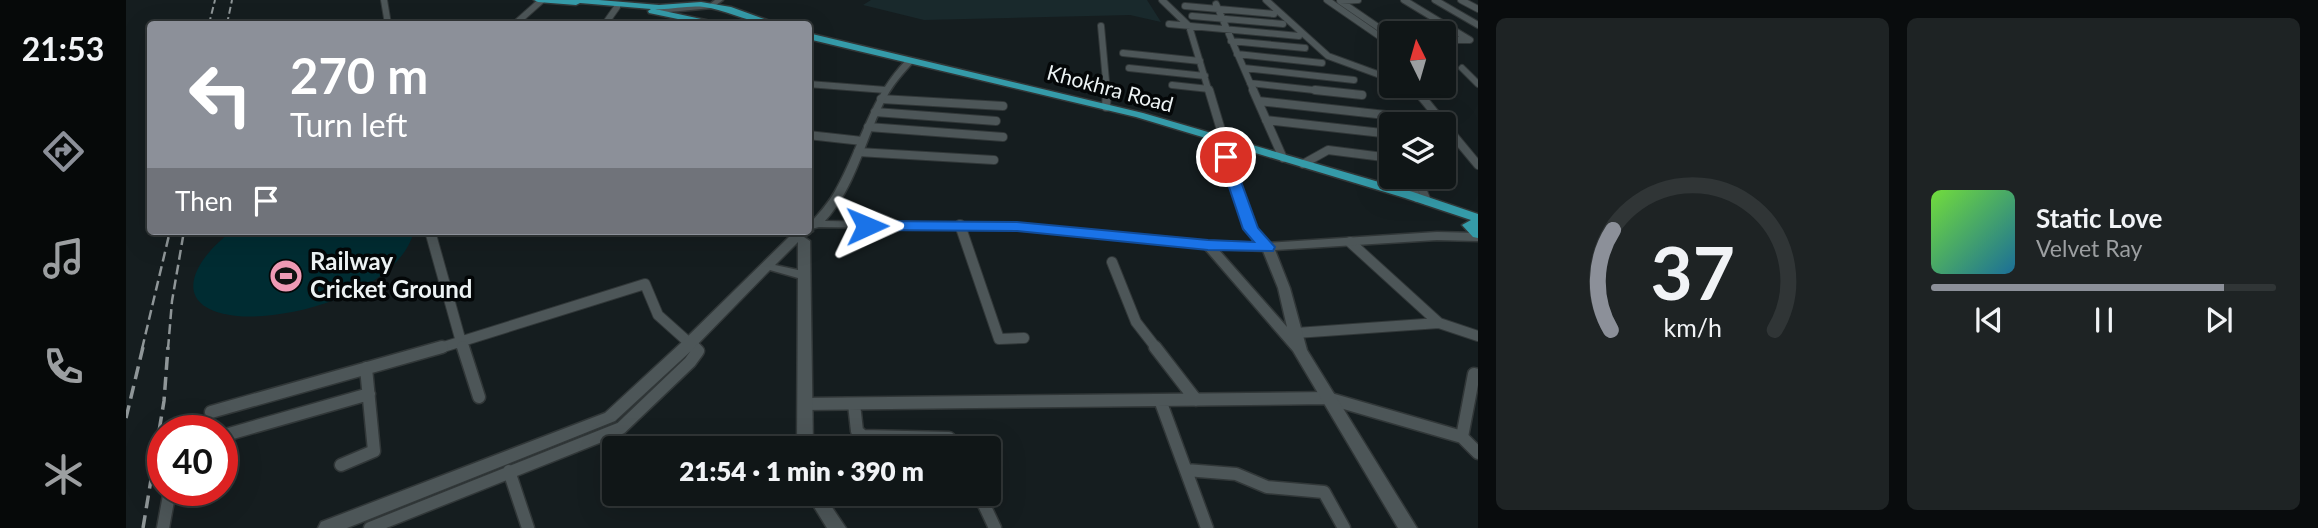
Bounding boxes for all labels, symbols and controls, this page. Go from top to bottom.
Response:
north arrow [1379,21,1456,98]
map controls [1379,21,1456,189]
text: 21:53 [22,29,104,68]
text: 270 m [290,46,428,104]
icon: left [175,49,266,140]
street label: Khokhra Road [1044,59,1176,116]
text: Turn left [290,105,407,144]
button: layers [1379,112,1456,189]
icon: directions [39,127,88,176]
pin [1196,127,1256,187]
icon: arrive [1207,138,1245,176]
icon: arrive [247,182,285,220]
text: Then [175,185,233,217]
position arrow [830,189,904,263]
text: Static Love [2036,202,2163,234]
text: 37 [1650,228,1735,316]
icon: music [39,234,88,283]
text: Velvet Ray [2036,234,2142,262]
place label: Railway Cricket Ground [310,246,472,303]
sports icon: Railway Cricket Ground [267,257,305,295]
icon: previous [1970,301,2008,339]
icon: pause [2085,301,2123,339]
icon: next [2200,301,2238,339]
text: km/h [1663,312,1722,342]
icon: phone [39,342,88,391]
speed limit sign: 40 [147,415,238,506]
icon: climate [39,450,88,499]
text: 21:54 · 1 min · 390 m [679,455,924,487]

